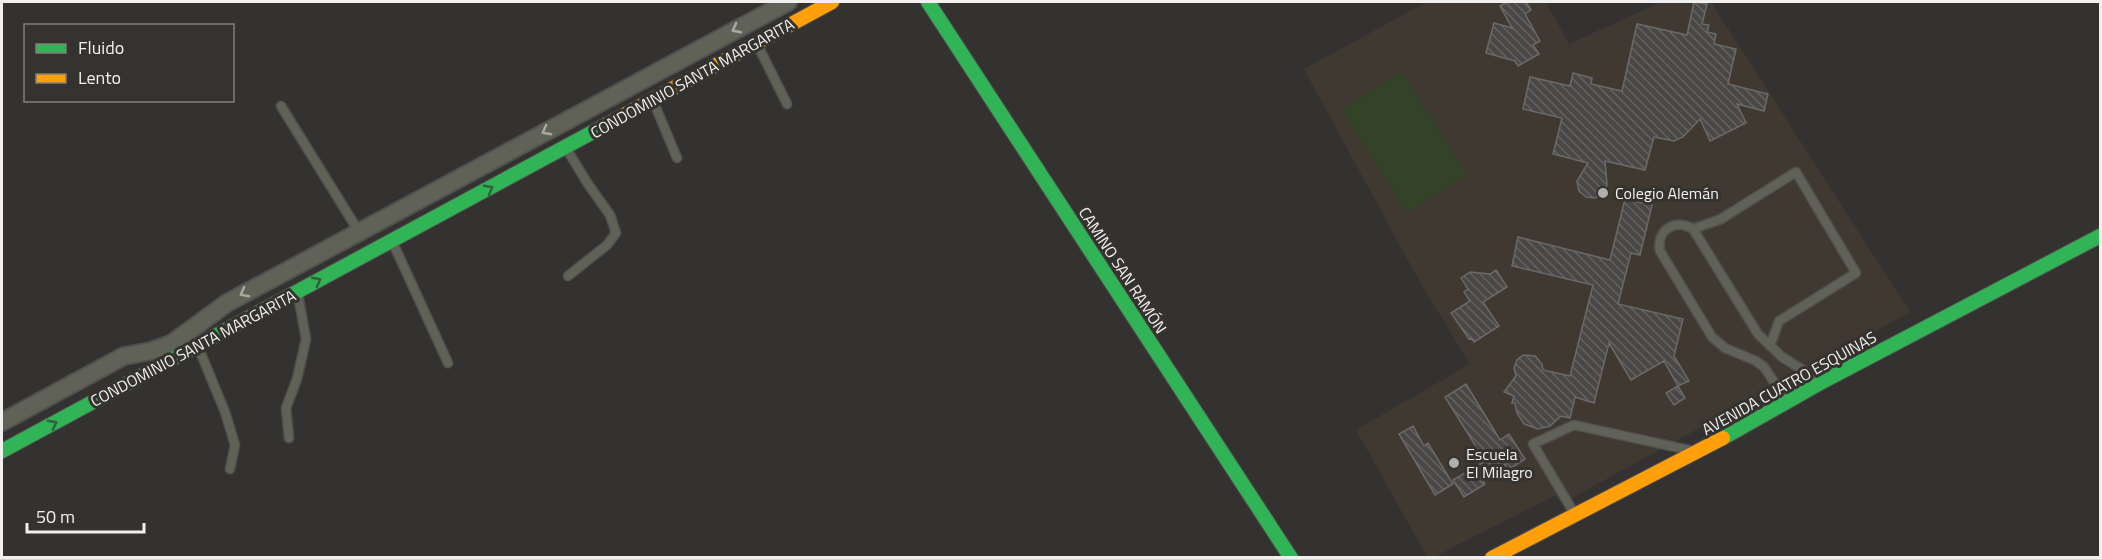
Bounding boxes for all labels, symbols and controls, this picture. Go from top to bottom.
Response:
street label: CONDOMINIO SANTA MARGARITA [586,12,799,144]
one-way arrow [732,22,742,33]
legend [24,24,234,102]
text: Fluido [78,34,124,61]
text: Lento [78,64,121,91]
one-way arrow [541,124,552,135]
place label: Colegio Alemán [1615,181,1719,205]
one-way arrow [483,185,493,196]
marker: Colegio Alemán [1596,186,1610,200]
street label: CAMINO SAN RAMÓN [1073,202,1173,338]
one-way arrow [311,277,321,288]
street label: CONDOMINIO SANTA MARGARITA [86,283,300,413]
one-way arrow [240,286,251,297]
street label: AVENIDA CUATRO ESQUINAS [1697,325,1881,441]
one-way arrow [47,420,57,431]
place label: Escuela El Milagro [1466,442,1533,484]
marker: Escuela El Milagro [1447,456,1461,470]
scale bar [27,496,144,534]
text: 50 m [36,503,75,530]

